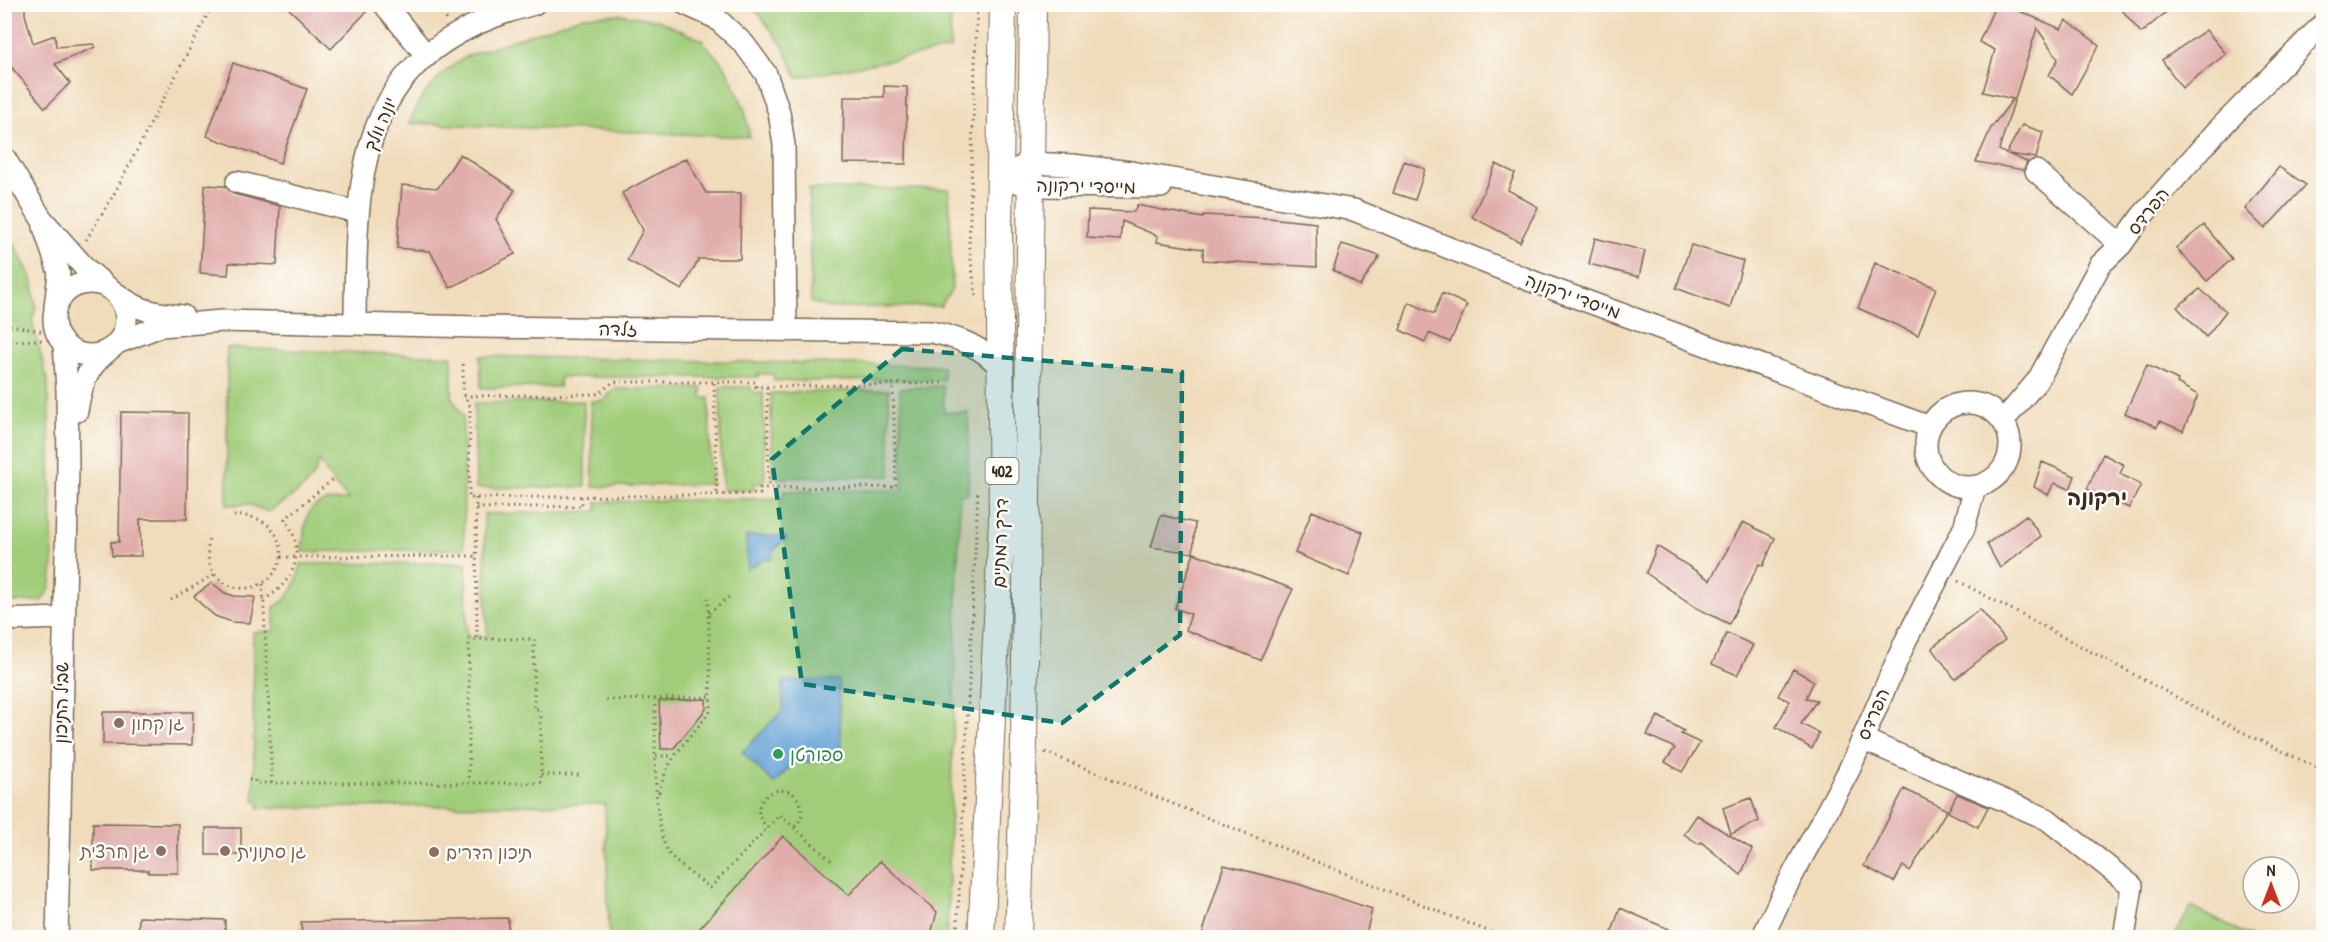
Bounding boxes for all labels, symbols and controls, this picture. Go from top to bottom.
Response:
street label: יונה וולך [357,93,403,155]
street label: מייסדי ירקונה [1036,173,1136,199]
street label: הפרדס [2121,182,2175,240]
street label: מייסדי ירקונה [1522,267,1624,325]
street label: זלדה [598,316,638,342]
road number: 402 [986,458,1018,484]
district label: ירקונה [2067,483,2127,512]
street label: דרך רמתיים [986,498,1014,588]
street label: שביל התיכון [48,662,74,744]
street label: הפרדס [1851,684,1895,744]
place label: גן קחון [131,711,184,736]
marker: גן קחון [112,716,126,730]
place label: ספורטן [790,742,843,767]
marker: ספורטן [771,747,785,761]
place label: גן חרצית [79,839,149,864]
place label: גן סתונית [237,839,306,864]
place label: תיכון הדרים [446,840,533,865]
marker: גן חרצית [154,844,168,858]
marker: גן סתונית [218,844,232,858]
marker: תיכון הדרים [427,845,441,859]
north arrow [2241,855,2301,915]
text: N [2267,859,2276,881]

